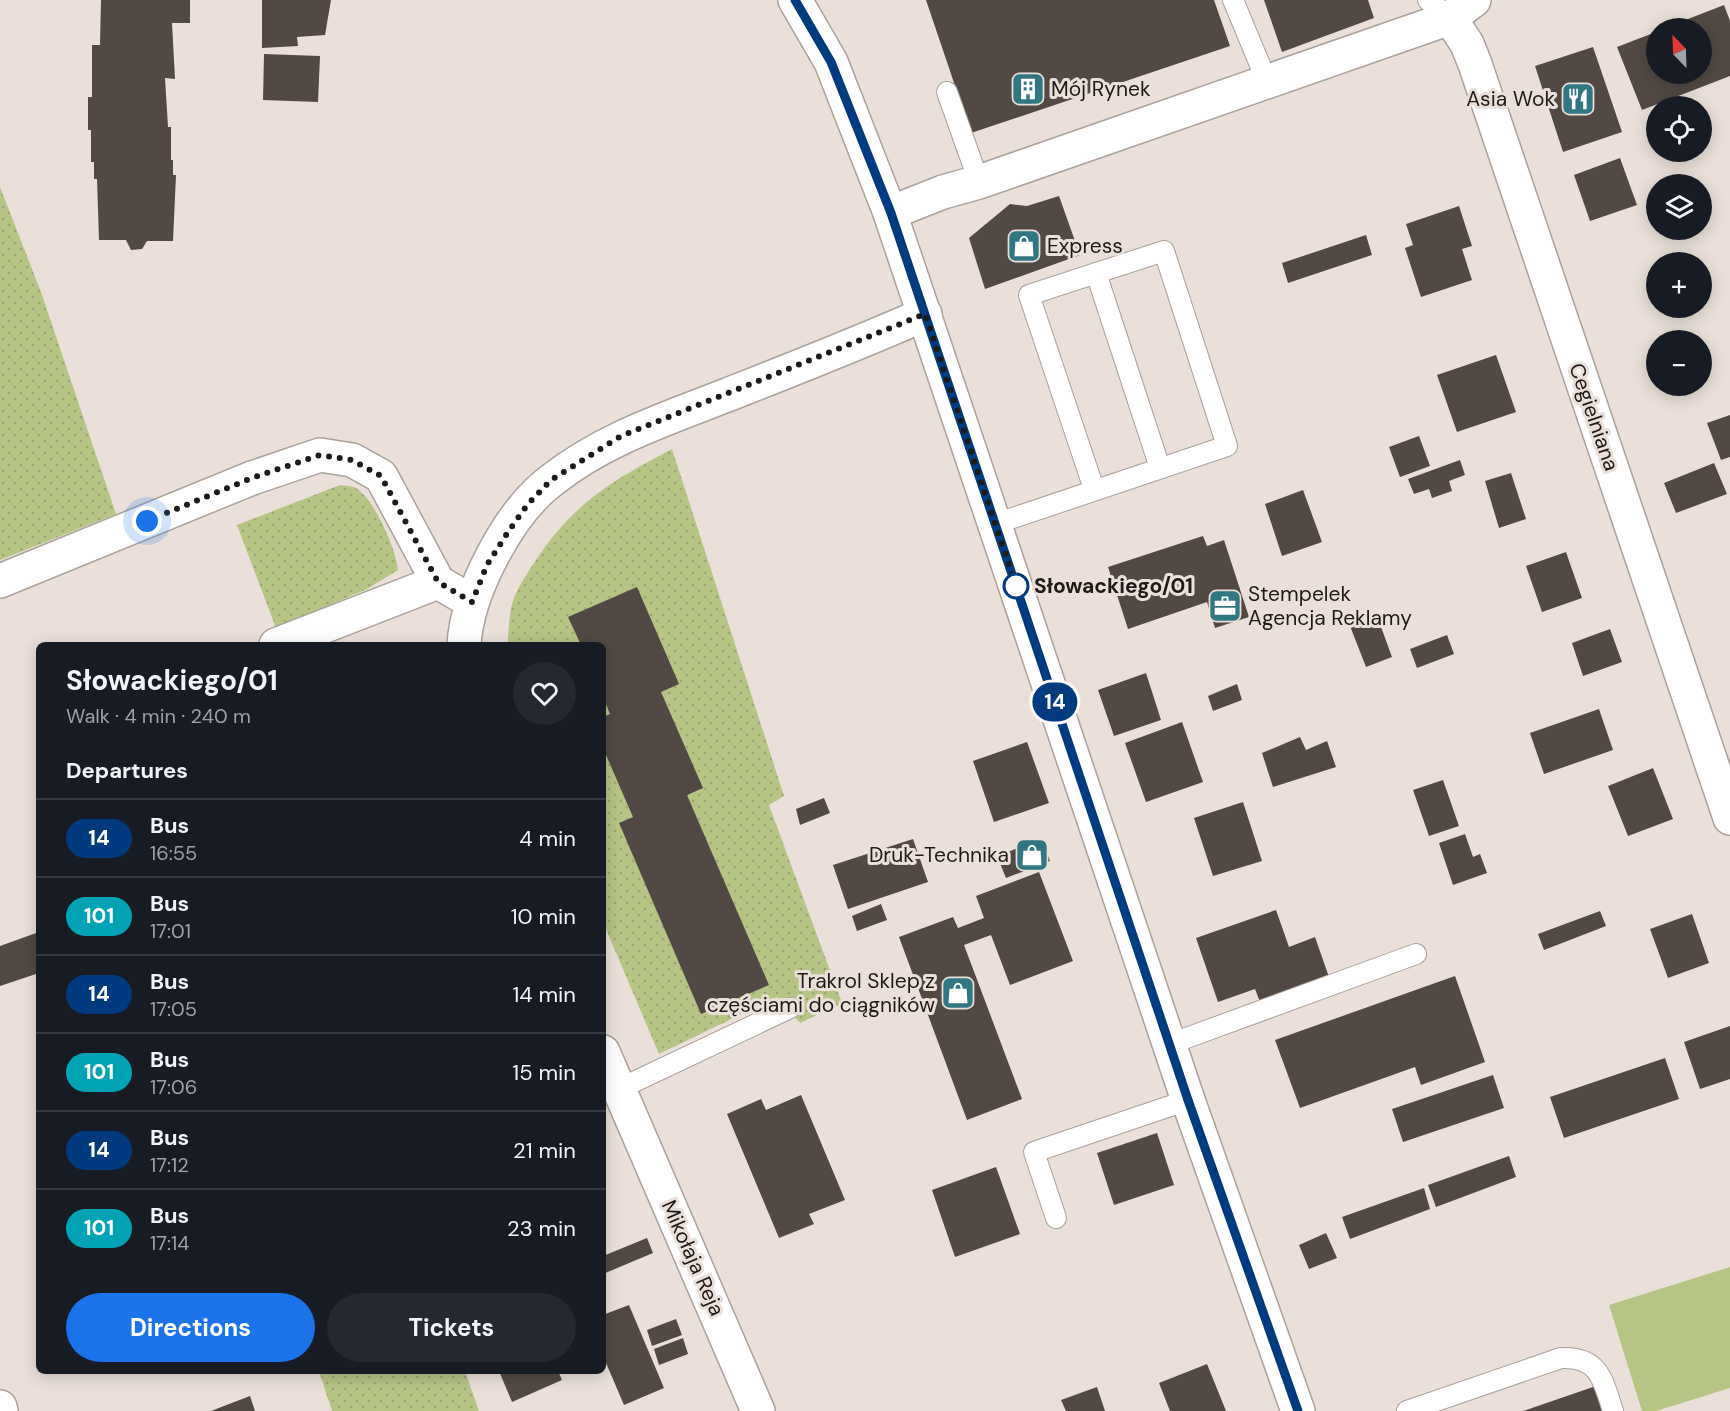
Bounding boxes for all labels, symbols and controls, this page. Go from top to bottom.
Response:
north arrow [1646,18,1712,84]
map controls [1646,18,1712,396]
building icon: Mój Rynek [1010,71,1046,107]
place label: Mój Rynek [1051,75,1151,103]
restaurant icon: Asia Wok [1560,81,1596,117]
place label: Asia Wok [1466,85,1555,113]
button: locate [1646,96,1712,162]
button: layers [1646,174,1712,240]
shop icon: Express [1006,228,1042,264]
place label: Express [1047,232,1123,260]
button: + [1646,252,1712,318]
button: − [1646,330,1712,396]
street label: Cegielniana [1562,359,1626,475]
your location [132,506,162,536]
place label: Słowackiego/01 [1034,572,1193,600]
marker: Słowackiego/01 [1003,573,1029,599]
place label: Stempelek Agencja Reklamy [1248,580,1412,632]
office icon: Stempelek Agencja Reklamy [1207,588,1243,624]
text: Słowackiego/01 [66,662,278,699]
button: heart [513,662,576,725]
line badge: 14 [1028,682,1082,722]
text: 14 [1044,688,1066,716]
text: Walk · 4 min · 240 m [66,703,251,729]
text: Departures [66,756,188,785]
text: Bus [150,811,189,840]
text: 14 [88,824,110,852]
text: 4 min [519,824,576,853]
shop icon: Druk-Technika [1014,837,1050,873]
text: 16:55 [150,840,197,866]
place label: Druk-Technika [869,841,1009,869]
text: Bus [150,889,189,918]
text: 101 [84,902,114,930]
text: 10 min [511,902,576,931]
text: 17:01 [150,918,191,944]
text: Bus [150,967,189,996]
place label: Trakrol Sklep z częściami do ciągników [707,967,935,1019]
shop icon: Trakrol Sklep z częściami do ciągników [940,975,976,1011]
text: 14 [88,980,110,1008]
text: 14 min [512,980,576,1009]
text: 17:05 [150,996,197,1022]
text: Bus [150,1045,189,1074]
text: 101 [84,1058,114,1086]
text: 15 min [512,1058,576,1087]
text: 17:06 [150,1074,197,1100]
text: Bus [150,1123,189,1152]
text: 14 [88,1136,110,1164]
text: 21 min [513,1136,576,1165]
text: 17:12 [150,1152,189,1178]
street label: Mikołaja Reja [655,1196,731,1320]
text: Bus [150,1201,189,1230]
text: 101 [84,1214,114,1242]
text: 23 min [507,1214,576,1243]
text: 17:14 [150,1230,189,1256]
button: Directions [66,1293,315,1362]
button: Tickets [327,1293,576,1362]

